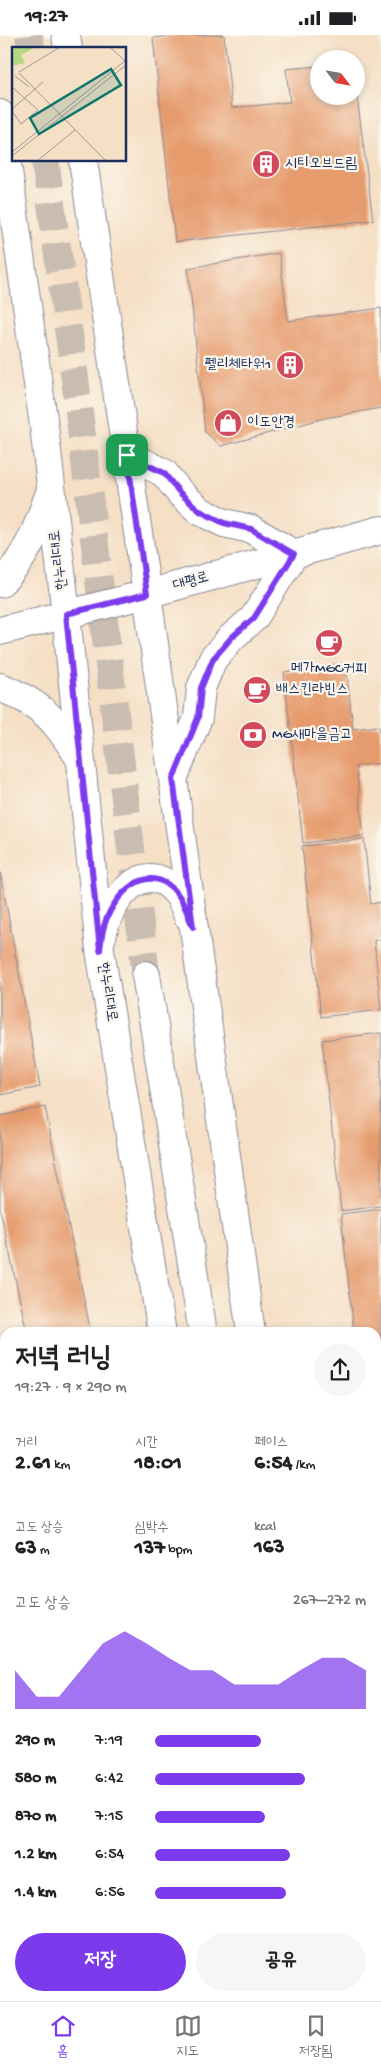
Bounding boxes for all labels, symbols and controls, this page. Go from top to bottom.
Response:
text: 19:27 [25,6,67,29]
inset map [12,47,126,161]
north arrow [310,50,365,105]
map controls [310,50,365,105]
building icon: 시티오브드림 [251,149,281,179]
place label: 시티오브드림 [285,155,357,173]
building icon: 펠리체타워1 [275,350,305,380]
place label: 펠리체타워1 [205,356,271,374]
shop icon: 이도안경 [213,408,243,438]
place label: 이도안경 [247,414,295,432]
pin [106,434,148,476]
icon: arrive [113,441,141,469]
street label: 한누리대로 [46,529,72,591]
street label: 대평로 [171,569,211,595]
cafe icon: 메가MGC커피 [314,628,344,658]
place label: 메가MGC커피 [291,660,367,678]
cafe icon: 배스킨라빈스 [242,675,272,705]
place label: 배스킨라빈스 [276,681,348,699]
bank icon: MG새마을금고 [238,720,268,750]
place label: MG새마을금고 [272,726,352,744]
street label: 한누리대로 [93,961,121,1023]
text: 저녁 러닝 [15,1343,112,1376]
button: share [314,1344,366,1396]
text: 19:27 · 9 × 290 m [15,1379,127,1398]
text: 거리 [15,1435,38,1452]
text: 시간 [135,1435,157,1452]
text: 페이스 [254,1435,288,1452]
text: 2.61 [15,1452,51,1477]
text: 18:01 [135,1452,182,1477]
text: 6:54 [254,1452,293,1477]
text: km [51,1457,71,1474]
text: /km [293,1457,315,1474]
text: kcal [254,1519,276,1536]
text: 고도 상승 [15,1520,63,1537]
text: 심박수 [135,1520,168,1537]
text: 163 [254,1536,284,1561]
text: 63 [15,1537,37,1562]
text: 137 [135,1537,165,1562]
text: m [37,1542,50,1559]
text: bpm [165,1542,193,1559]
text: 267–272 m [293,1592,366,1611]
text: 고도 상승 [15,1595,70,1614]
text: 290 m [15,1732,55,1751]
text: 7:19 [95,1732,123,1751]
text: 580 m [15,1770,56,1789]
text: 6:42 [95,1770,124,1789]
text: 870 m [15,1808,56,1827]
text: 7:15 [95,1808,123,1827]
text: 1.2 km [15,1846,57,1865]
text: 6:54 [95,1846,124,1865]
text: 1.4 km [15,1884,56,1903]
text: 6:56 [95,1884,125,1903]
button: 저장 [15,1933,186,1991]
button: 공유 [196,1933,366,1991]
tab: 홈 [49,2012,77,2061]
tab: 지도 [174,2012,202,2061]
tab: 저장됨 [299,2012,332,2061]

